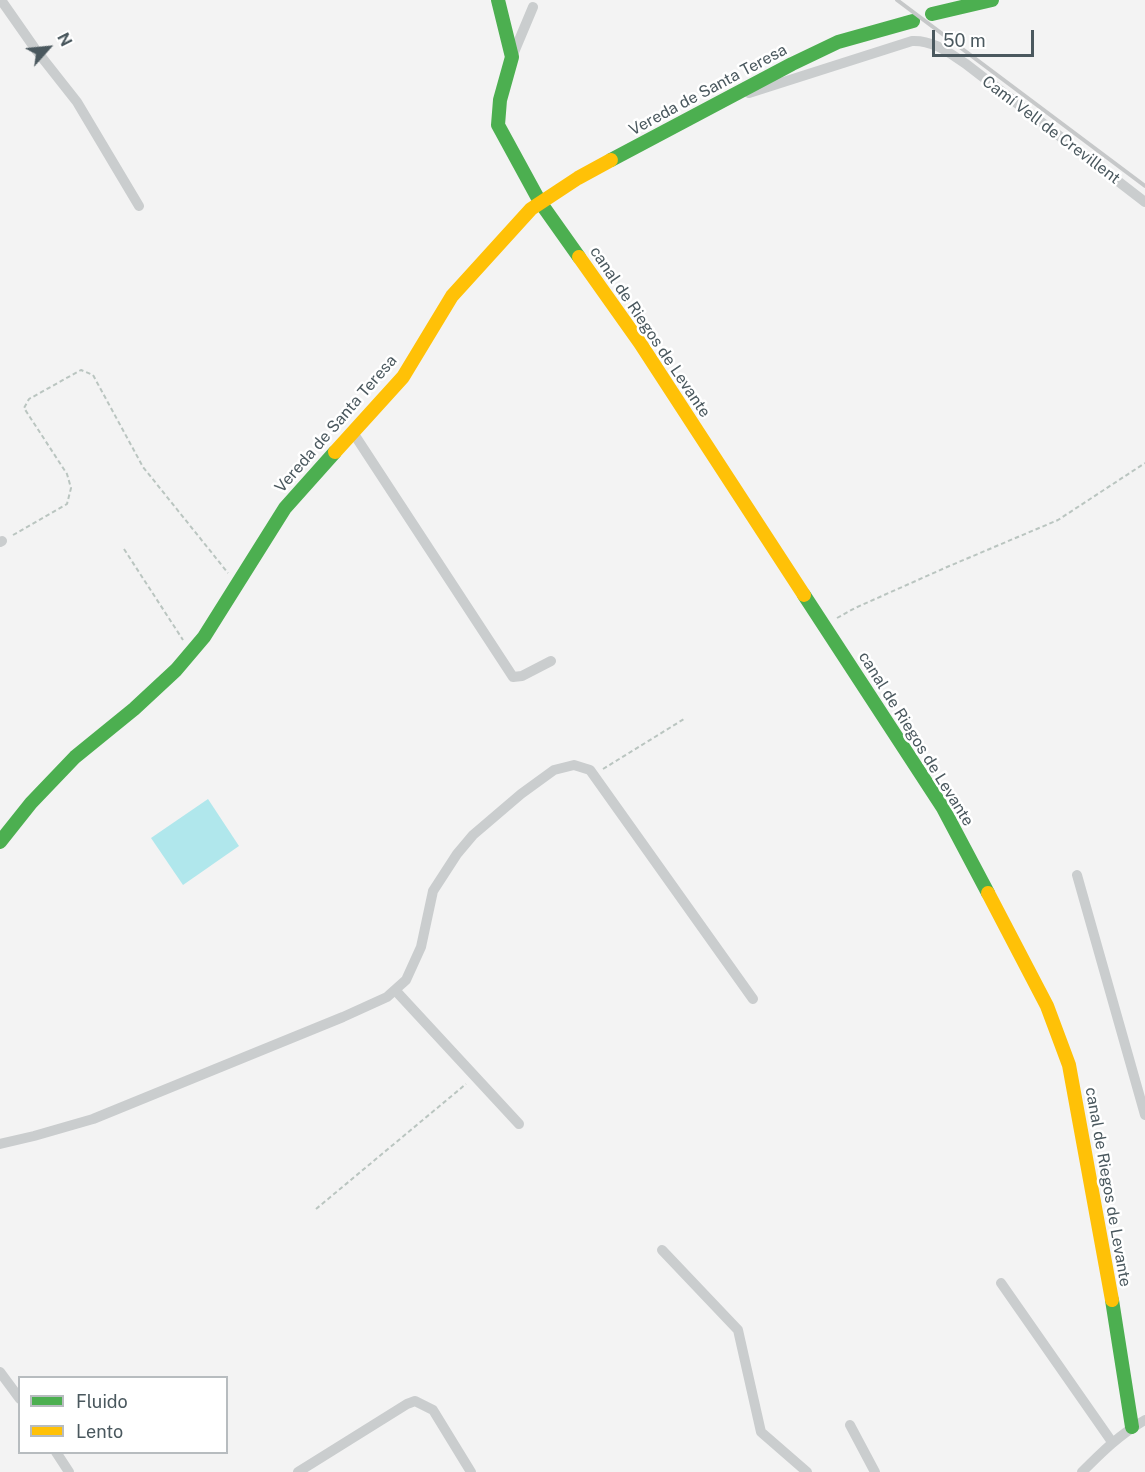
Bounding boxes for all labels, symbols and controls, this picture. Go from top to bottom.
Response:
north arrow [18,18,78,78]
scale bar [935,18,1037,56]
text: N [53,30,76,49]
text: 50 m [943,30,986,51]
street label: Vereda de Santa Teresa [626,40,790,140]
street label: Camí Vell de Crevillent [978,72,1124,188]
street label: canal de Riegos de Levante [586,243,714,421]
street label: Vereda de Santa Teresa [271,351,401,497]
street label: canal de Riegos de Levante [854,648,978,830]
street label: canal de Riegos de Levante [1081,1086,1135,1288]
legend [18,1376,228,1454]
text: Fluido [76,1391,128,1412]
text: Lento [76,1421,123,1442]

